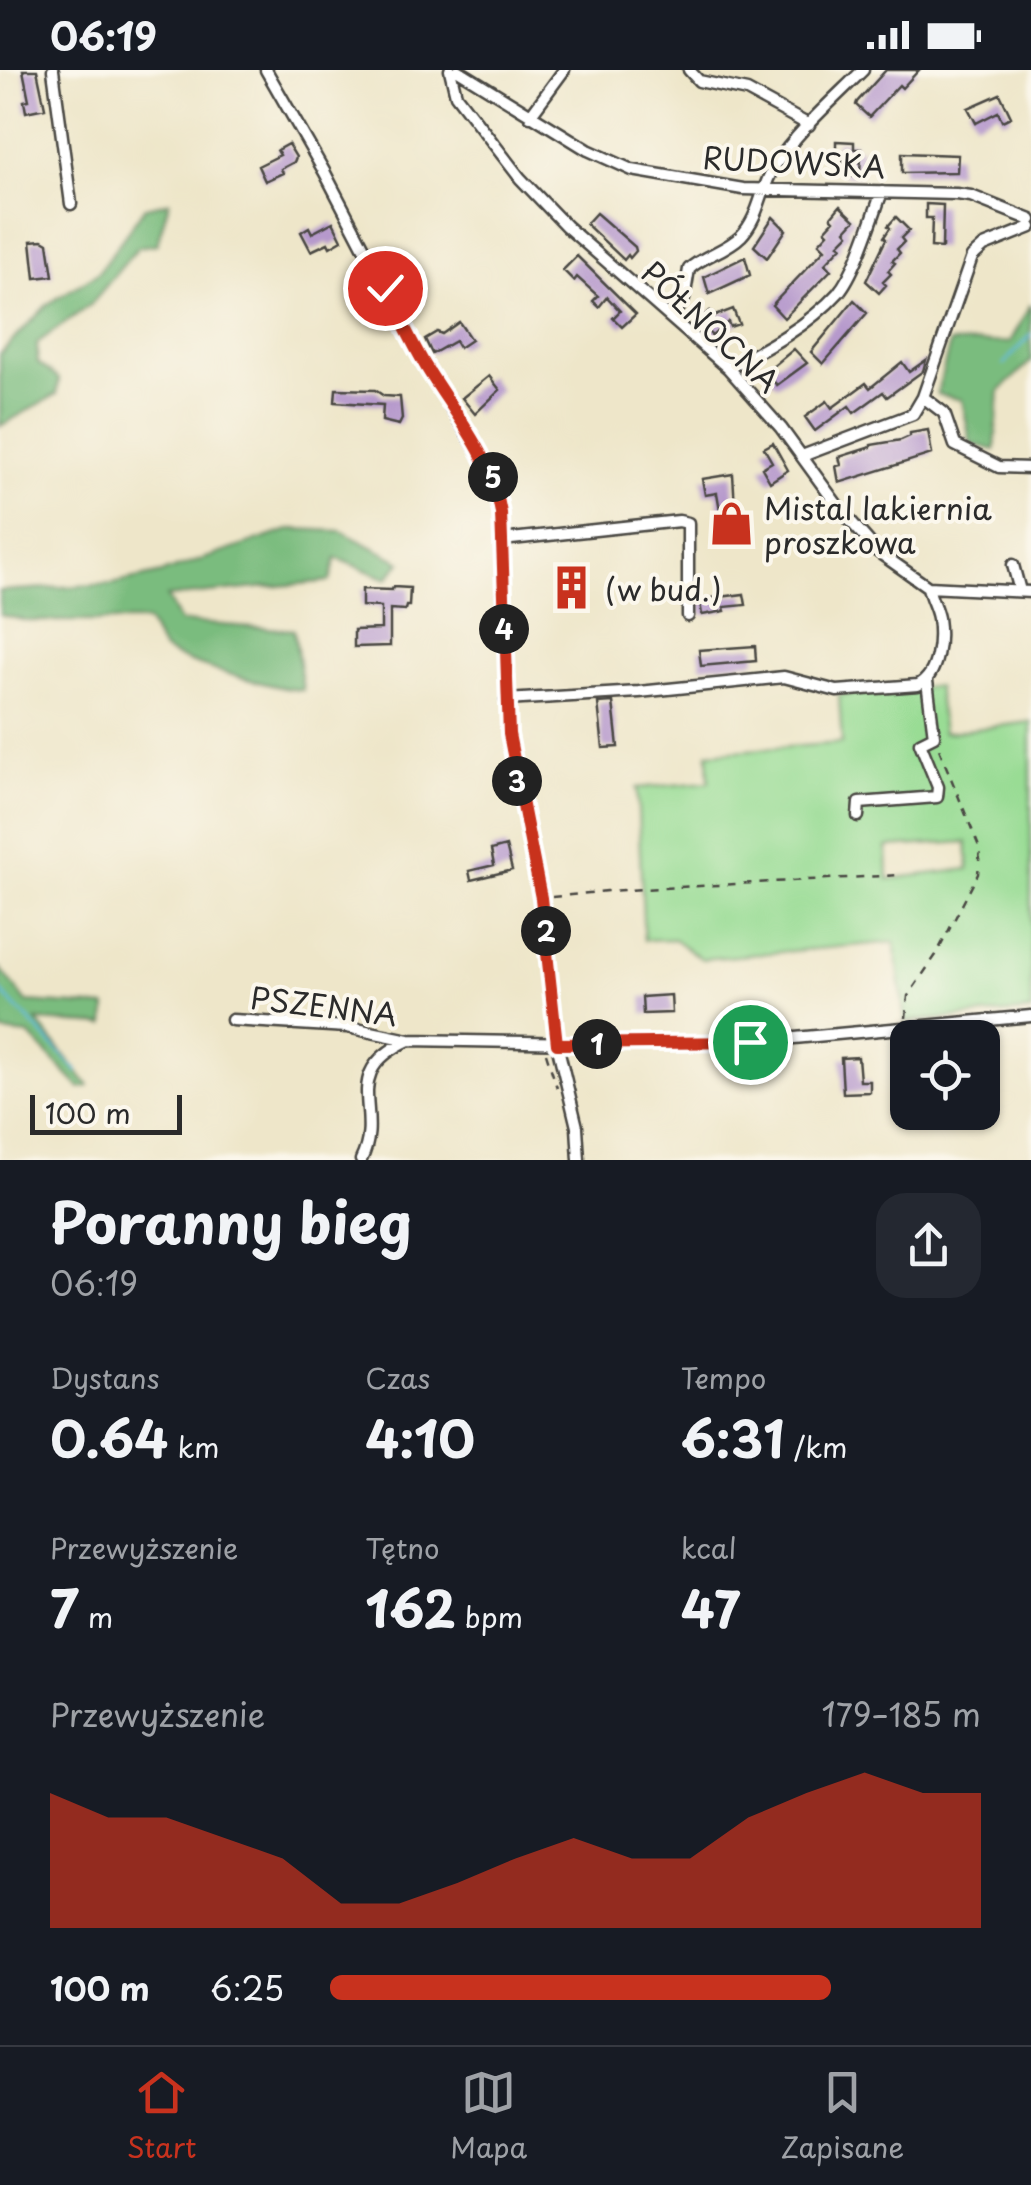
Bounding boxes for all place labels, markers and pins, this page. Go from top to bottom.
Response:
pin [343,246,428,331]
pin: 5 [468,452,518,502]
place label: Mistal lakiernia proszkowa [764,485,992,564]
shop icon: Mistal lakiernia proszkowa [707,500,755,548]
building icon: (w bud.) [548,564,596,612]
place label: (w bud.) [605,566,722,611]
pin: 4 [479,604,529,654]
pin: 3 [492,756,542,806]
pin: 2 [521,906,571,956]
pin [708,1000,793,1085]
pin: 1 [572,1019,622,1069]

